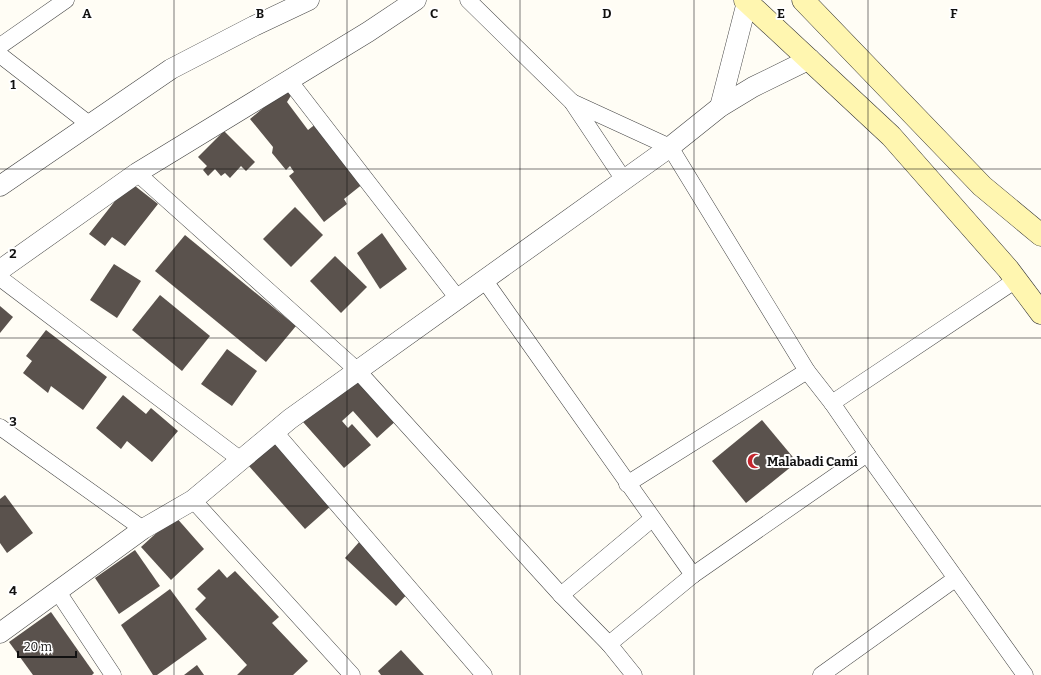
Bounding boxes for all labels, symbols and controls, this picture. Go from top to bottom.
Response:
text: A [82,6,92,21]
text: B [256,6,264,21]
text: C [430,6,438,21]
text: D [602,6,612,21]
text: E [777,6,785,21]
text: F [950,6,958,21]
text: 1 [10,77,16,92]
text: 2 [9,246,17,261]
text: 3 [9,414,17,429]
mosque icon: Malabadi Cami [746,452,764,470]
place label: Malabadi Cami [767,454,858,469]
text: 4 [9,583,17,598]
scale bar [18,633,76,659]
text: 20 m [24,640,53,654]

